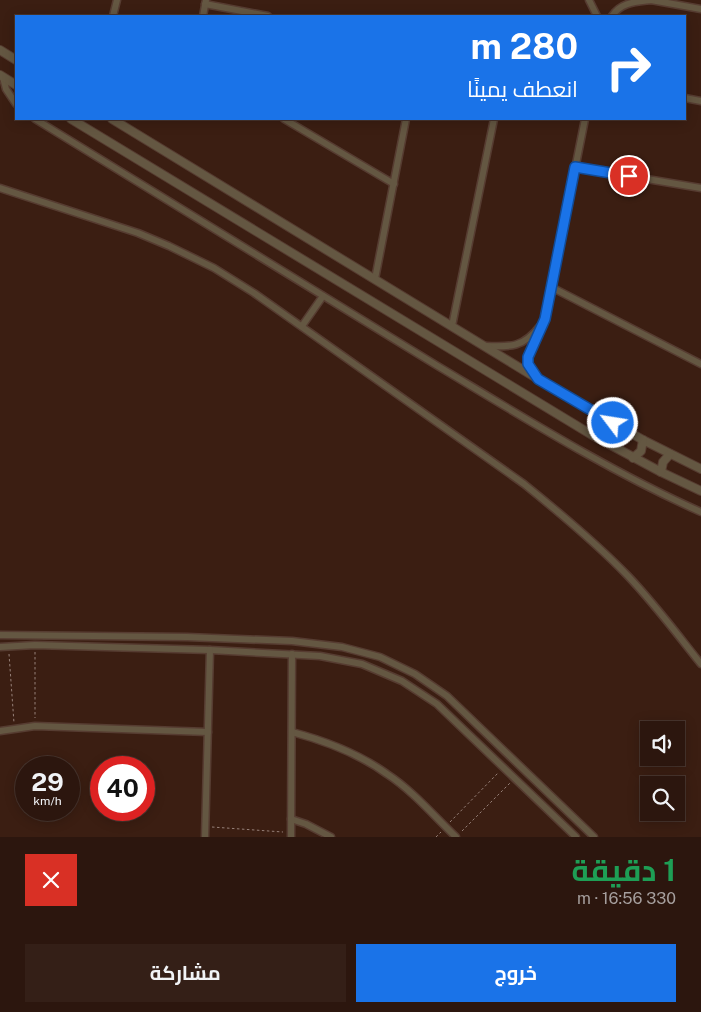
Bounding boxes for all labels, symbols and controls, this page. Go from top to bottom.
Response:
text: 280 m [471,26,578,67]
icon: right [596,35,661,100]
text: انعطف يمينًا [467,76,578,102]
pin [608,155,650,197]
icon: arrive [615,162,643,190]
position arrow [586,396,638,448]
map controls [640,721,685,821]
button: sound [640,721,685,766]
speed limit sign: 40 [90,756,155,821]
text: 29 [31,767,64,797]
button: search [640,776,685,821]
text: km/h [33,794,62,808]
text: 1 دقيقة [572,852,676,888]
button: close [25,854,77,906]
text: 330 m · 16:56 [577,889,676,908]
button: مشاركة [25,944,346,1002]
button: خروج [356,944,676,1002]

